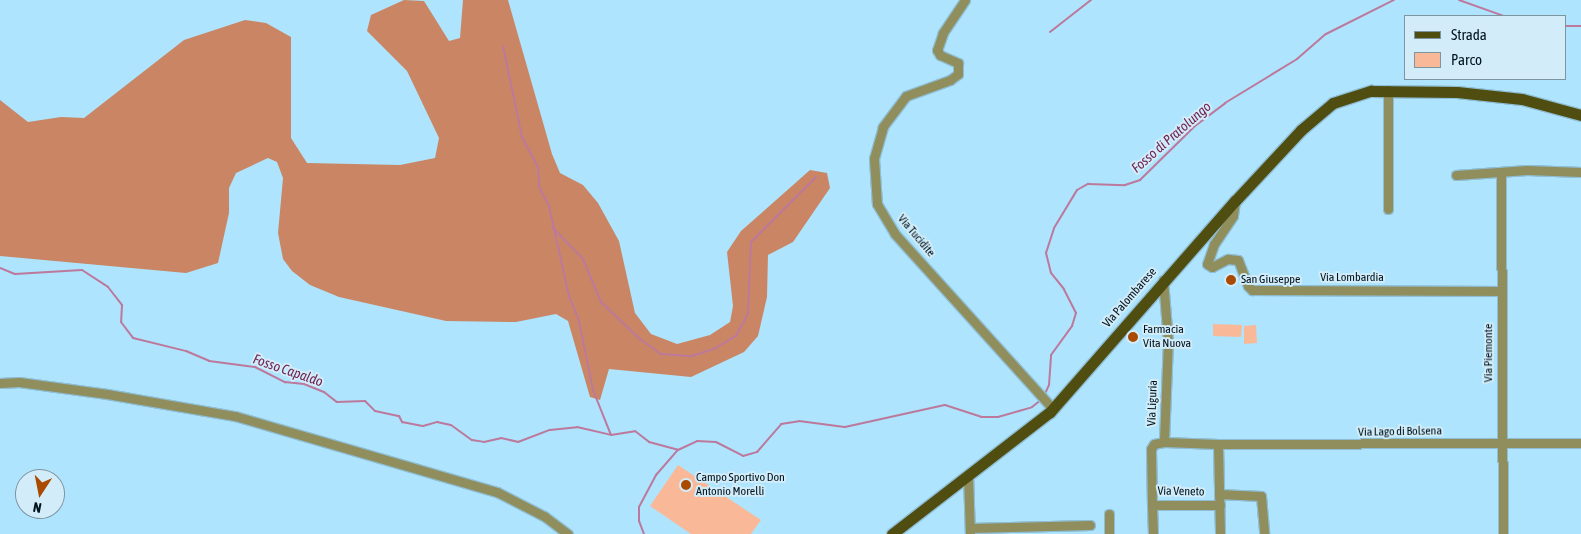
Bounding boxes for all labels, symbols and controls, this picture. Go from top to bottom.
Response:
legend [1404,15,1566,80]
text: Strada [1451,26,1487,43]
text: Parco [1451,51,1482,68]
water label: Fosso di Pratolungo [1128,98,1214,176]
street label: Via Tucidite [894,212,938,260]
street label: Via Palombarese [1100,265,1160,331]
street label: Via Lombardia [1320,271,1384,285]
place label: San Giuseppe [1241,273,1301,287]
marker: San Giuseppe [1225,274,1237,286]
place label: Farmacia Vita Nuova [1143,323,1191,351]
street label: Via Piemonte [1482,324,1496,382]
marker: Farmacia Vita Nuova [1127,331,1139,343]
water label: Fosso Capaldo [251,350,325,390]
street label: Via Liguria [1145,380,1161,426]
street label: Via Lago di Bolsena [1358,424,1442,440]
north arrow [15,469,65,519]
place label: Campo Sportivo Don Antonio Morelli [696,471,785,499]
marker: Campo Sportivo Don Antonio Morelli [680,479,692,491]
street label: Via Veneto [1157,484,1205,500]
text: N [32,499,43,516]

